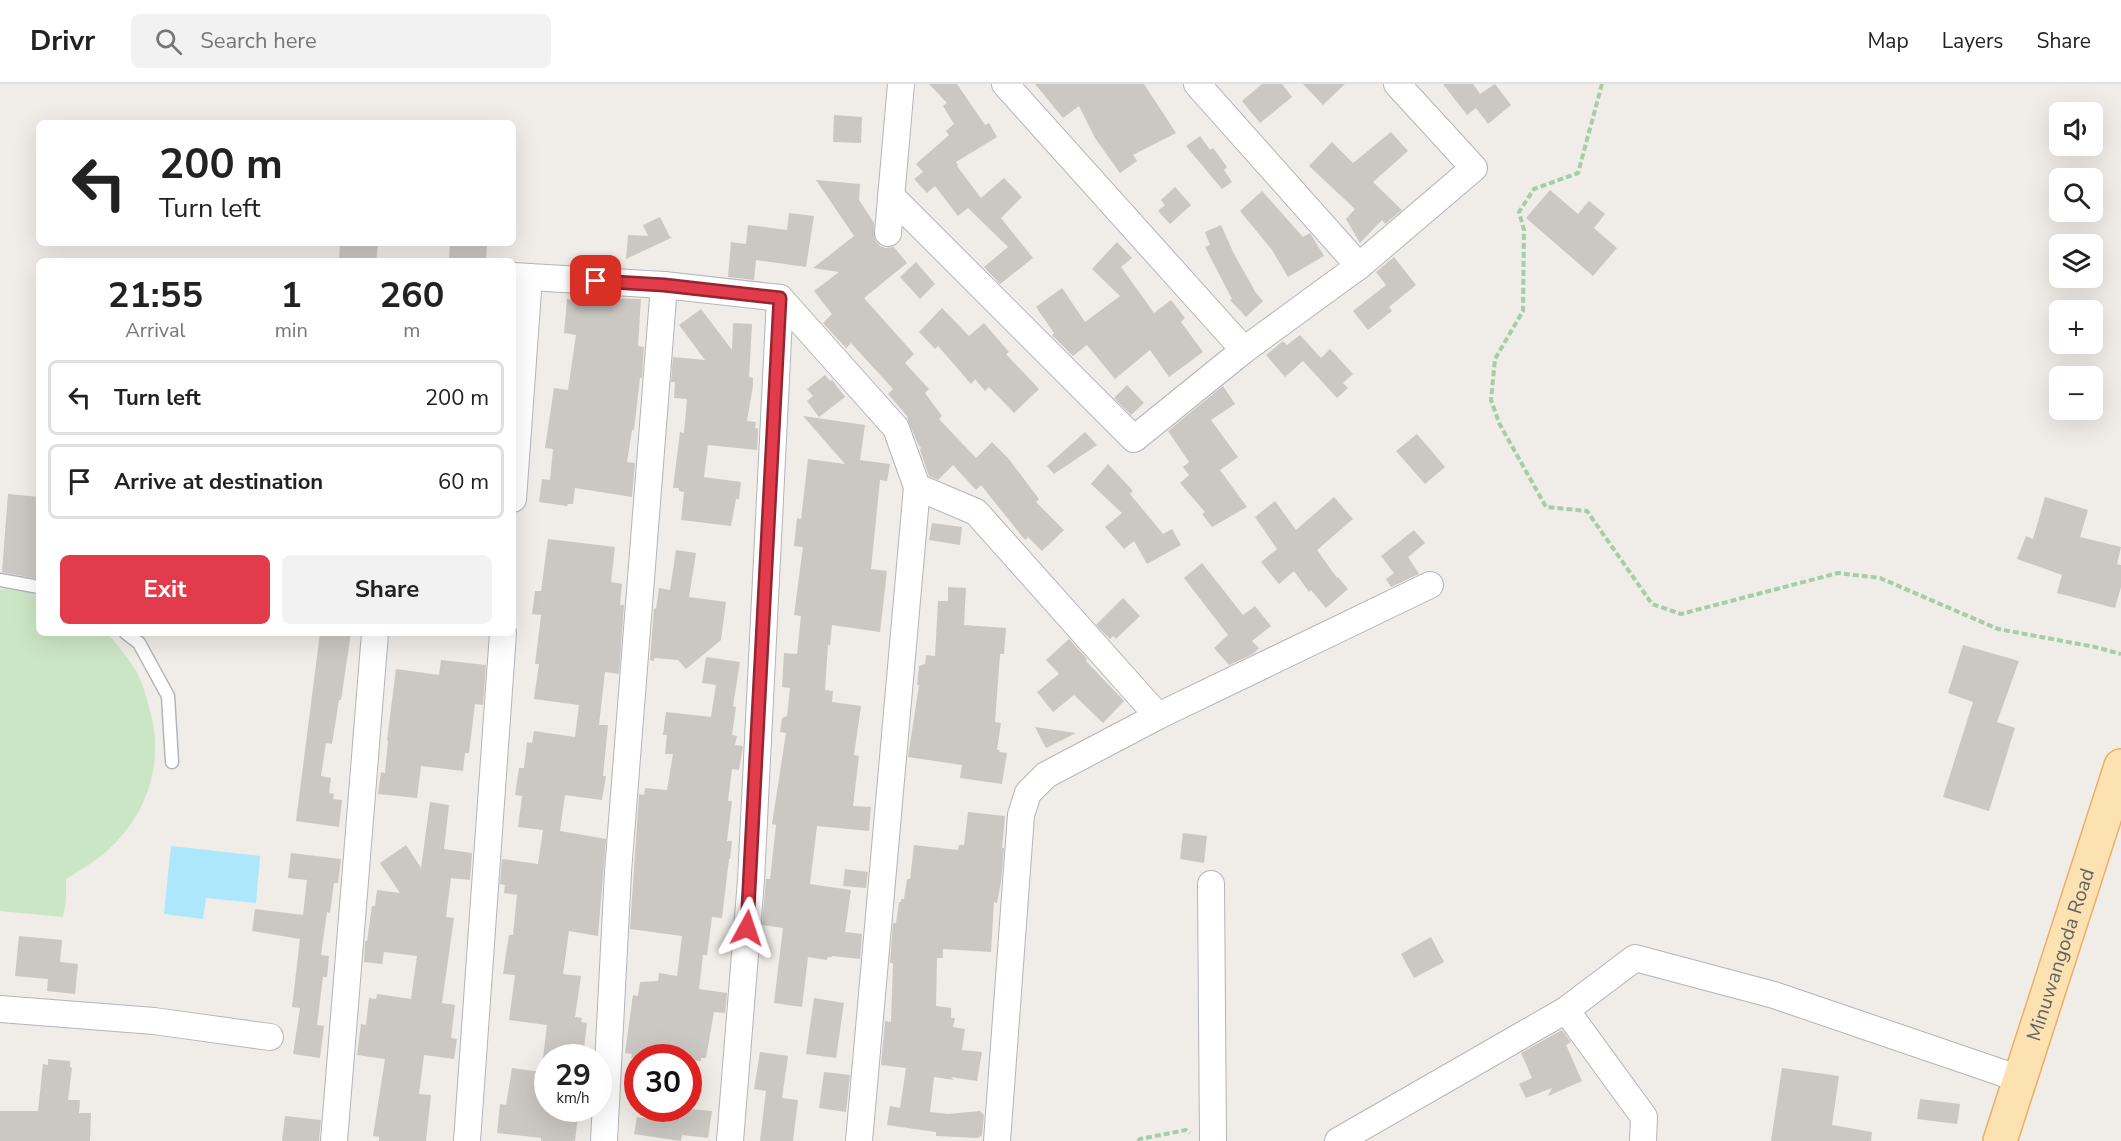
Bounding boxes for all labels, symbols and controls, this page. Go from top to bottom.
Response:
search box [131,14,551,68]
text: Drivr [30,22,95,60]
icon: search [152,25,185,58]
text: Search here [200,26,317,56]
text: Map [1867,27,1909,55]
text: Layers [1942,27,2003,55]
text: Share [2036,27,2091,55]
map controls [2049,102,2103,420]
button: sound [2049,102,2103,156]
text: 200 m [159,136,283,193]
icon: left [60,144,138,222]
button: search [2049,168,2103,222]
text: Turn left [159,190,260,227]
button: layers [2049,234,2103,288]
pin [570,255,621,306]
icon: arrive [579,264,612,297]
text: 21:55 [108,271,203,320]
text: 1 [280,271,302,320]
text: 260 [379,271,444,320]
button: + [2049,300,2103,354]
text: Arrival [125,317,185,344]
text: min [275,317,308,344]
text: m [403,317,420,344]
button: − [2049,366,2103,420]
icon: left [63,381,96,414]
text: Turn left [114,383,201,413]
text: 200 m [425,383,489,413]
icon: arrive [63,465,96,498]
text: Arrive at destination [114,467,323,497]
text: 60 m [438,467,489,497]
button: Exit [60,555,270,624]
button: Share [282,555,492,624]
street label: Minuwangoda Road [2020,865,2101,1044]
position arrow [715,896,779,960]
speed limit sign: 30 [624,1044,702,1122]
text: 29 [555,1055,591,1096]
text: km/h [556,1088,590,1108]

